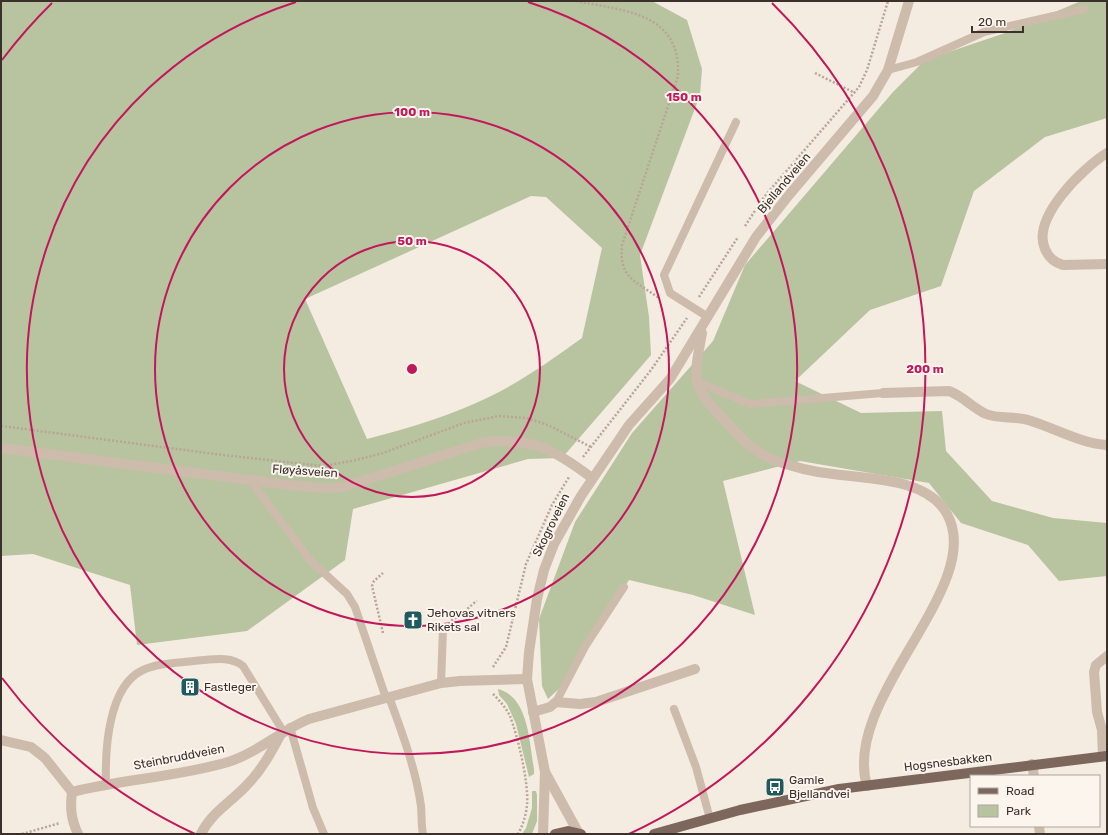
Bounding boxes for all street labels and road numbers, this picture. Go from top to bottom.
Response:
street label: Bjellandveien [755,150,813,216]
street label: Fløyåsveien [272,462,338,480]
street label: Skogroveien [530,491,572,559]
street label: Steinbruddveien [132,741,226,773]
street label: Hogsnesbakken [903,750,993,774]

